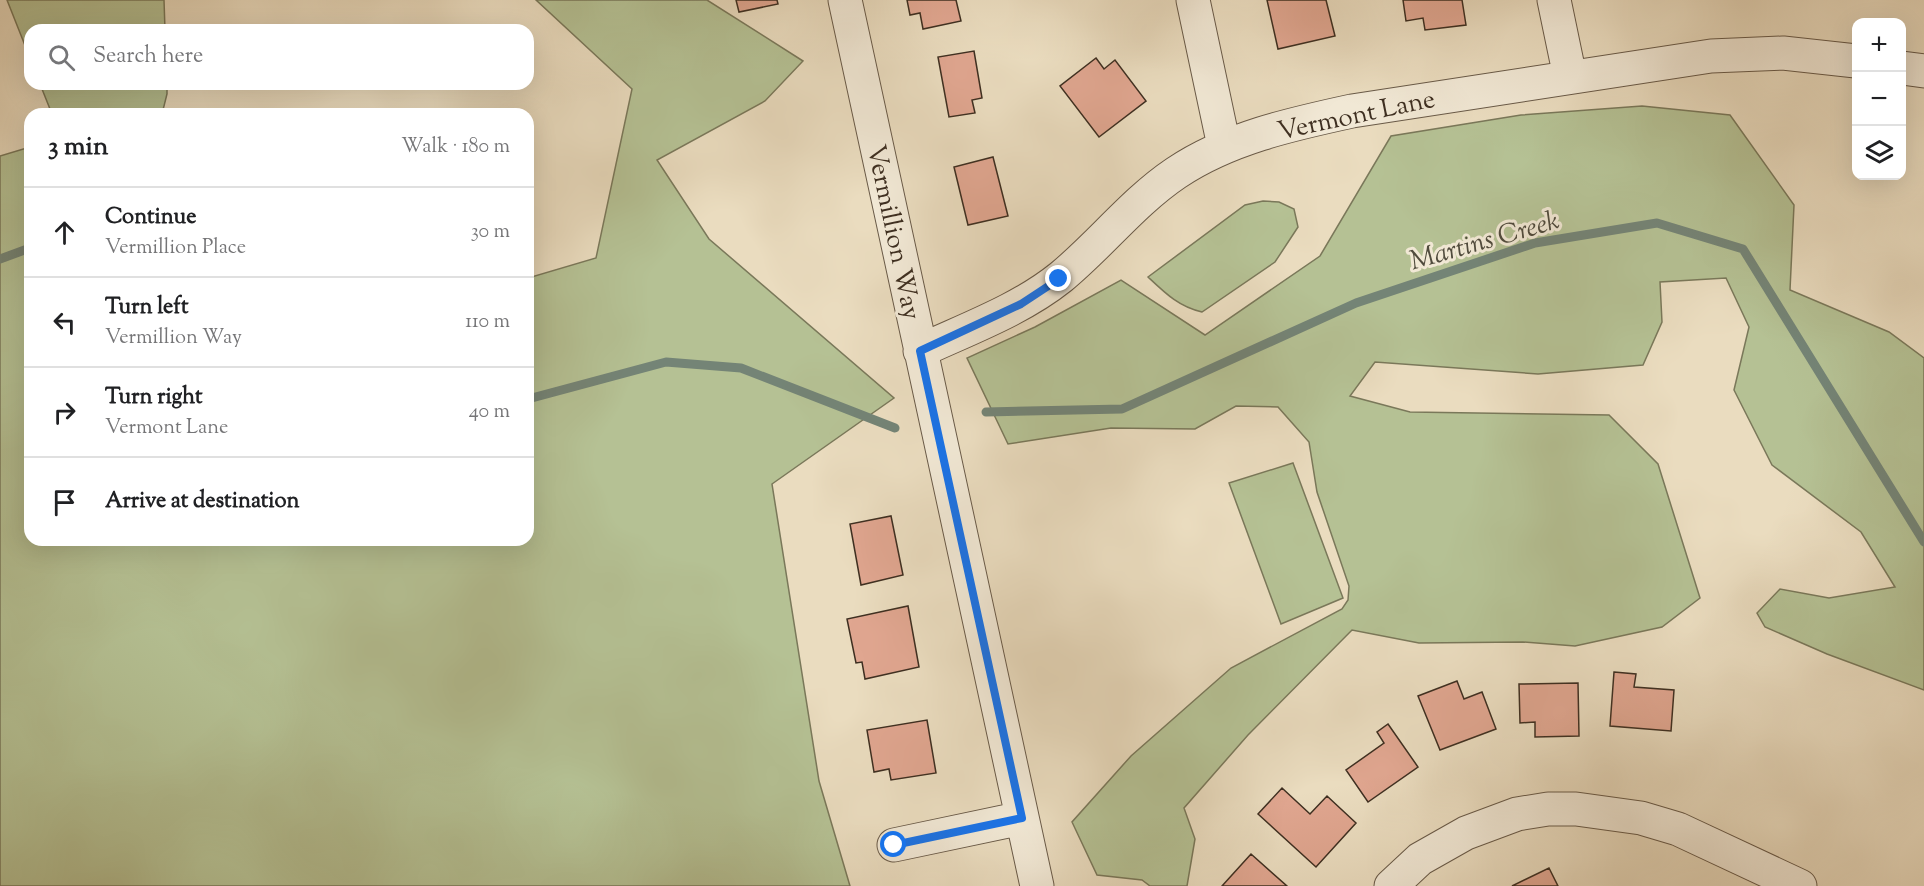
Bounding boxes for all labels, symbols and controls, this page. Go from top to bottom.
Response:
map controls [1852,18,1906,180]
button: + [1852,18,1906,72]
search box [24,24,534,90]
icon: search [45,41,78,74]
text: Search here [93,41,203,73]
button: − [1852,72,1906,126]
street label: Vermont Lane [1274,82,1439,151]
button: layers [1852,126,1906,180]
text: 3 min [48,129,108,166]
text: Walk · 180 m [401,133,510,162]
street label: Vermillion Way [856,142,929,323]
text: Continue [105,202,196,234]
water label: Martins Creek [1405,202,1564,282]
icon: ahead [48,216,81,249]
text: 30 m [471,218,510,247]
text: Vermillion Place [105,234,246,263]
route end [1045,265,1071,291]
text: Turn left [105,292,188,324]
icon: left [48,306,81,339]
text: 110 m [465,308,510,337]
text: Vermillion Way [105,324,242,353]
text: Turn right [105,382,202,414]
icon: right [48,396,81,429]
text: 40 m [469,398,510,427]
text: Vermont Lane [105,414,228,443]
icon: arrive [48,486,81,519]
text: Arrive at destination [105,486,300,518]
route start [880,831,906,857]

